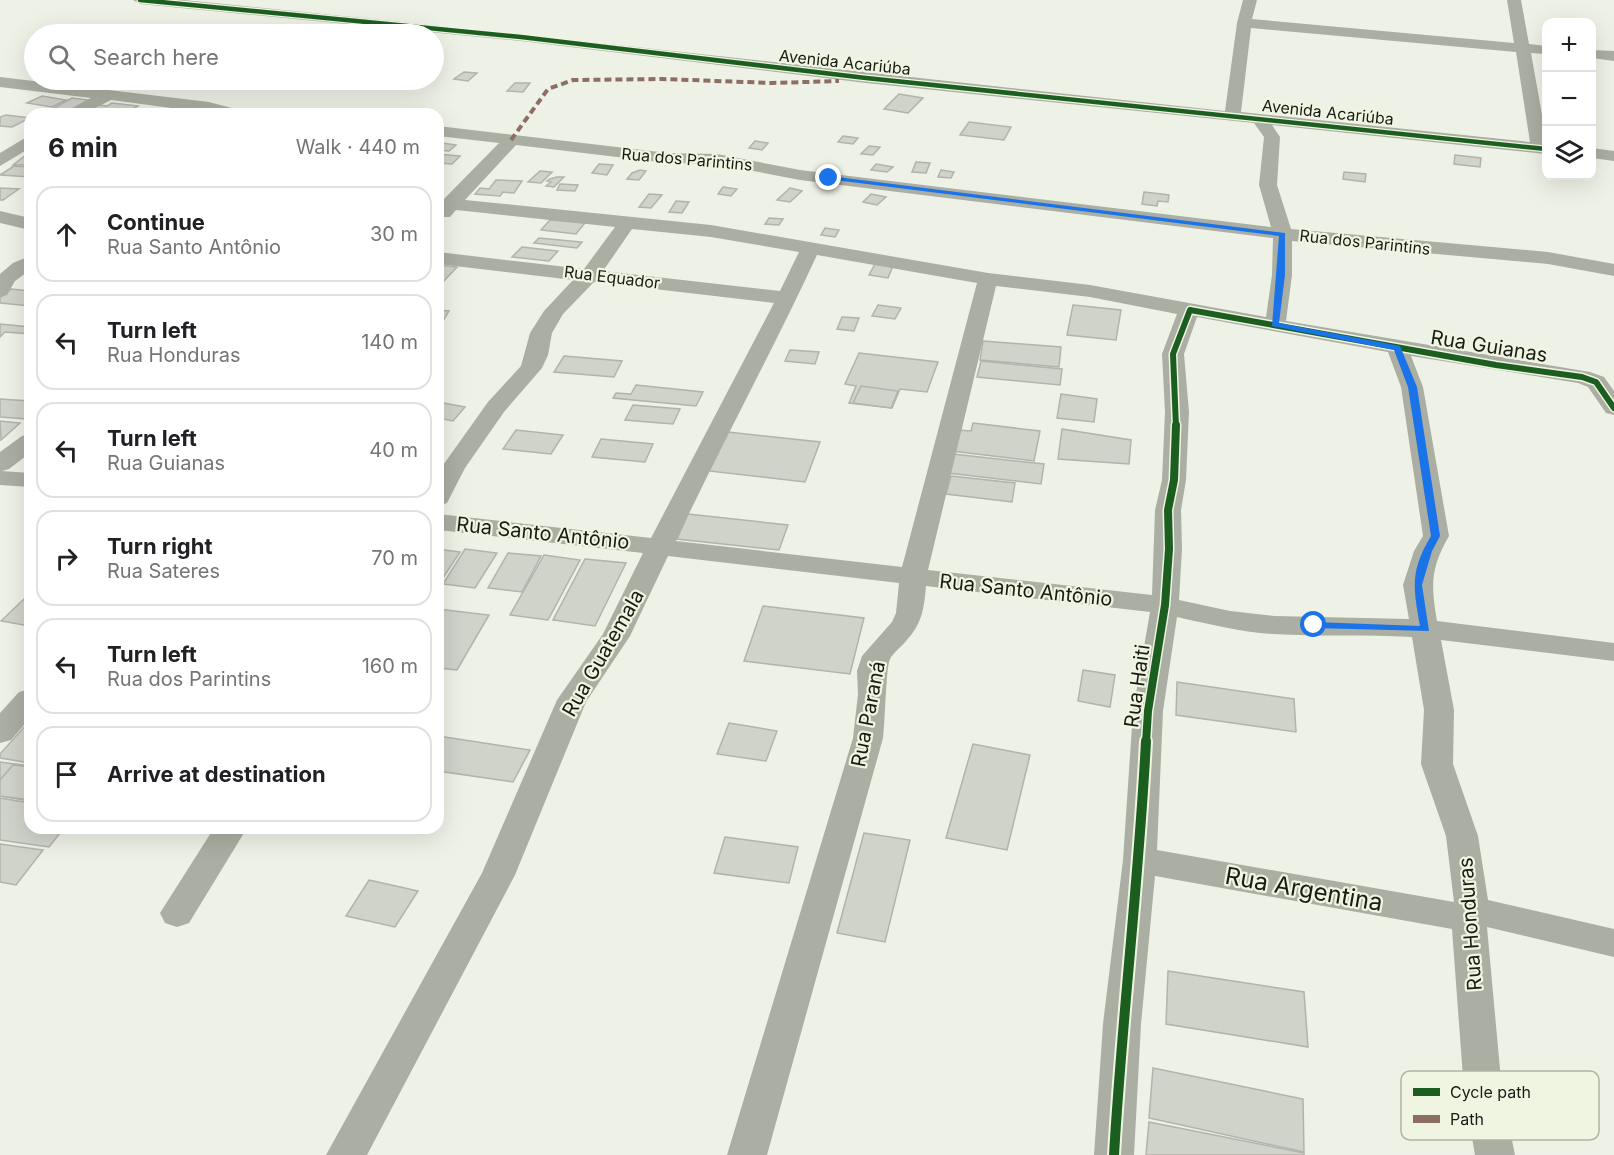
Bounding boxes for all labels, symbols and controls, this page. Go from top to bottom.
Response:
map controls [1542,18,1596,180]
button: + [1542,18,1596,72]
search box [24,24,444,90]
icon: search [45,41,78,74]
text: Search here [93,44,219,70]
street label: Avenida Acariúba [778,45,912,79]
button: − [1542,72,1596,126]
street label: Avenida Acariúba [1261,95,1395,129]
button: layers [1542,126,1596,180]
text: 6 min [48,132,118,163]
text: Walk · 440 m [296,135,420,159]
street label: Rua dos Parintins [621,143,753,175]
route end [815,164,841,190]
text: Continue [107,209,205,235]
icon: ahead [50,218,83,251]
text: 30 m [370,222,418,246]
street label: Rua dos Parintins [1299,225,1431,259]
text: Rua Santo Antônio [107,235,281,259]
street label: Rua Equador [563,261,661,293]
text: Turn left [107,317,197,343]
street label: Rua Guianas [1429,325,1549,367]
icon: left [50,326,83,359]
text: 140 m [361,330,418,354]
text: Rua Honduras [107,343,241,367]
text: Turn left [107,425,197,451]
icon: left [50,434,83,467]
text: 40 m [369,438,418,462]
text: Rua Guianas [107,451,225,475]
street label: Rua Santo Antônio [455,512,631,554]
text: Turn right [107,533,213,559]
icon: right [50,542,83,575]
text: 70 m [371,546,418,570]
text: Rua Sateres [107,559,220,583]
street label: Rua Santo Antônio [938,569,1114,611]
street label: Rua Guatemala [557,585,649,721]
route start [1300,611,1326,637]
text: Turn left [107,641,197,667]
street label: Rua Haiti [1119,643,1155,729]
icon: left [50,650,83,683]
text: 160 m [362,654,418,678]
street label: Rua Paraná [846,659,890,769]
text: Rua dos Parintins [107,667,271,691]
icon: arrive [50,758,83,791]
text: Arrive at destination [107,761,326,787]
street label: Rua Honduras [1453,857,1487,991]
street label: Rua Argentina [1223,861,1385,917]
legend [1401,1071,1599,1140]
text: Cycle path [1450,1082,1531,1102]
text: Path [1450,1109,1484,1129]

